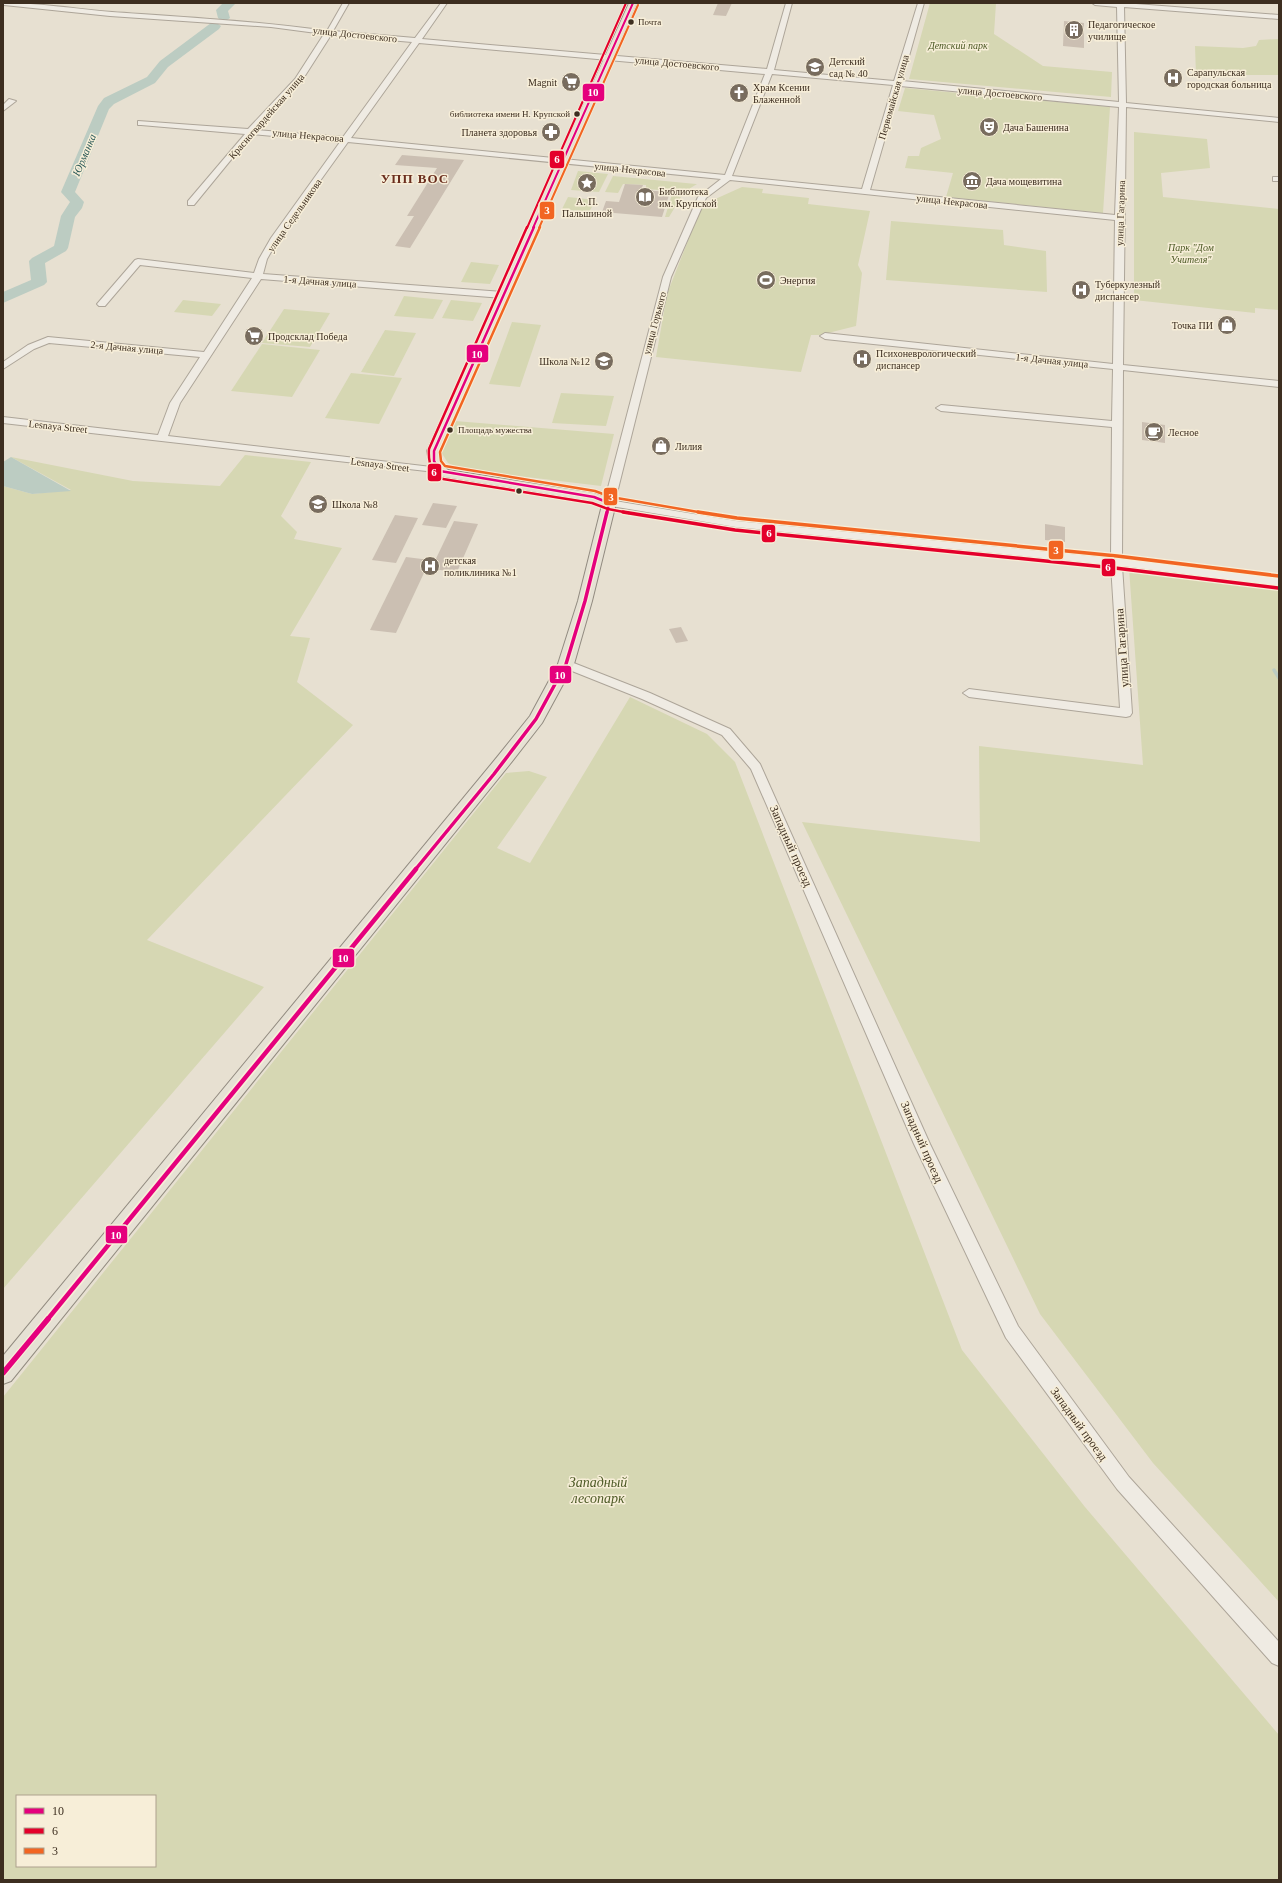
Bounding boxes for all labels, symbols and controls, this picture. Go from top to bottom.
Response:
marker: Почта [626,17,636,27]
place label: Почта [638,17,661,27]
building icon: Педагогическое училище [1063,19,1085,41]
place label: Педагогическое училище [1088,19,1156,42]
street label: улица Достоевского [312,25,398,44]
park label: Детский парк [927,40,988,51]
street label: Первомайская улица [876,53,911,141]
street label: улица Достоевского [634,54,720,73]
school or university icon: Детский сад № 40 [804,56,826,78]
place label: Детский сад № 40 [829,56,868,79]
hospital icon: Сарапульская городская больница [1162,67,1184,89]
place label: Сарапульская городская больница [1187,67,1272,90]
street label: Красногвардейская улица [226,71,307,161]
supermarket icon: Magnit [560,71,582,93]
place label: Magnit [528,77,557,88]
church icon: Храм Ксении Блаженной [728,82,750,104]
place label: Храм Ксении Блаженной [753,82,811,105]
line badge: 10 [582,83,605,102]
street label: улица Достоевского [957,84,1043,103]
text: 10 [588,86,599,98]
place label: библиотека имени Н. Крупской [450,109,570,119]
marker: библиотека имени Н. Крупской [572,109,582,119]
theatre icon: Дача Башенина [978,116,1000,138]
pharmacy icon: Планета здоровья [540,121,562,143]
place label: Дача Башенина [1003,122,1069,133]
street label: улица Некрасова [272,127,345,144]
place label: Планета здоровья [461,127,537,138]
water label: Юрманка [69,132,98,179]
line badge: 6 [549,150,565,169]
text: 6 [554,153,560,165]
street label: улица Некрасова [594,160,667,179]
museum icon: Дача мощевитина [961,170,983,192]
district label: УПП ВОС [381,171,449,186]
place icon: А. П. Пальшиной [576,172,598,194]
street label: улица Седельникова [265,176,324,254]
place label: Дача мощевитина [986,176,1062,187]
street label: улица Гагарина [1114,179,1127,246]
library icon: Библиотека им. Крупской [634,186,656,208]
place label: Библиотека им. Крупской [659,186,717,209]
street label: улица Некрасова [916,192,989,211]
place label: А. П. Пальшиной [562,196,613,219]
line badge: 3 [539,201,555,220]
text: 3 [544,204,550,216]
park label: Парк "Дом Учителя" [1167,242,1215,265]
sports icon: Энергия [755,269,777,291]
street label: 1-я Дачная улица [283,273,357,290]
place label: Энергия [780,275,816,286]
hospital icon: Туберкулезный диспансер [1070,279,1092,301]
place label: Туберкулезный диспансер [1095,279,1161,302]
street label: улица Горького [641,290,668,356]
shop icon: Точка ПИ [1216,314,1238,336]
place label: Точка ПИ [1172,320,1213,331]
supermarket icon: Продсклад Победа [243,325,265,347]
place label: Продсклад Победа [268,331,348,342]
street label: 2-я Дачная улица [90,339,164,356]
line badge: 10 [466,344,489,363]
text: 10 [472,348,483,360]
hospital icon: Психоневрологический диспансер [851,348,873,370]
place label: Психоневрологический диспансер [876,348,977,371]
school or university icon: Школа №12 [593,350,615,372]
street label: 1-я Дачная улица [1015,351,1089,370]
place label: Школа №12 [539,356,590,367]
street label: Lesnaya Street [28,418,88,435]
cafe icon: Лесное [1143,421,1165,443]
marker: Площадь мужества [445,425,455,435]
place label: Площадь мужества [458,425,532,435]
place label: Лесное [1168,427,1199,438]
shop icon: Лилия [650,435,672,457]
place label: Лилия [675,441,702,452]
street label: Lesnaya Street [350,455,410,474]
line badge: 6 [427,463,442,482]
text: 6 [431,466,437,478]
unlabelled marker [514,486,524,496]
line badge: 3 [603,487,618,506]
text: 3 [608,491,614,503]
school or university icon: Школа №8 [307,493,329,515]
place label: Школа №8 [332,499,378,510]
line badge: 6 [761,524,776,543]
text: 6 [766,527,772,539]
line badge: 3 [1048,540,1064,560]
text: 3 [1053,544,1059,556]
hospital icon: детская поликлиника №1 [419,555,441,577]
place label: детская поликлиника №1 [444,555,517,578]
line badge: 6 [1101,558,1116,577]
text: 6 [1105,561,1111,573]
street label: улица Гагарина [1112,607,1132,688]
line badge: 10 [549,665,572,684]
text: 10 [555,669,566,681]
street label: Западный проезд [767,803,815,889]
line badge: 10 [332,948,355,968]
text: 10 [338,952,349,964]
street label: Западный проезд [898,1099,946,1185]
line badge: 10 [105,1225,128,1244]
text: 10 [111,1229,122,1241]
street label: Западный проезд [1048,1384,1110,1464]
park label: Западный лесопарк [569,1475,627,1506]
legend [16,1795,156,1867]
text: 10 [52,1804,64,1818]
text: 6 [52,1824,58,1838]
text: 3 [52,1844,58,1858]

